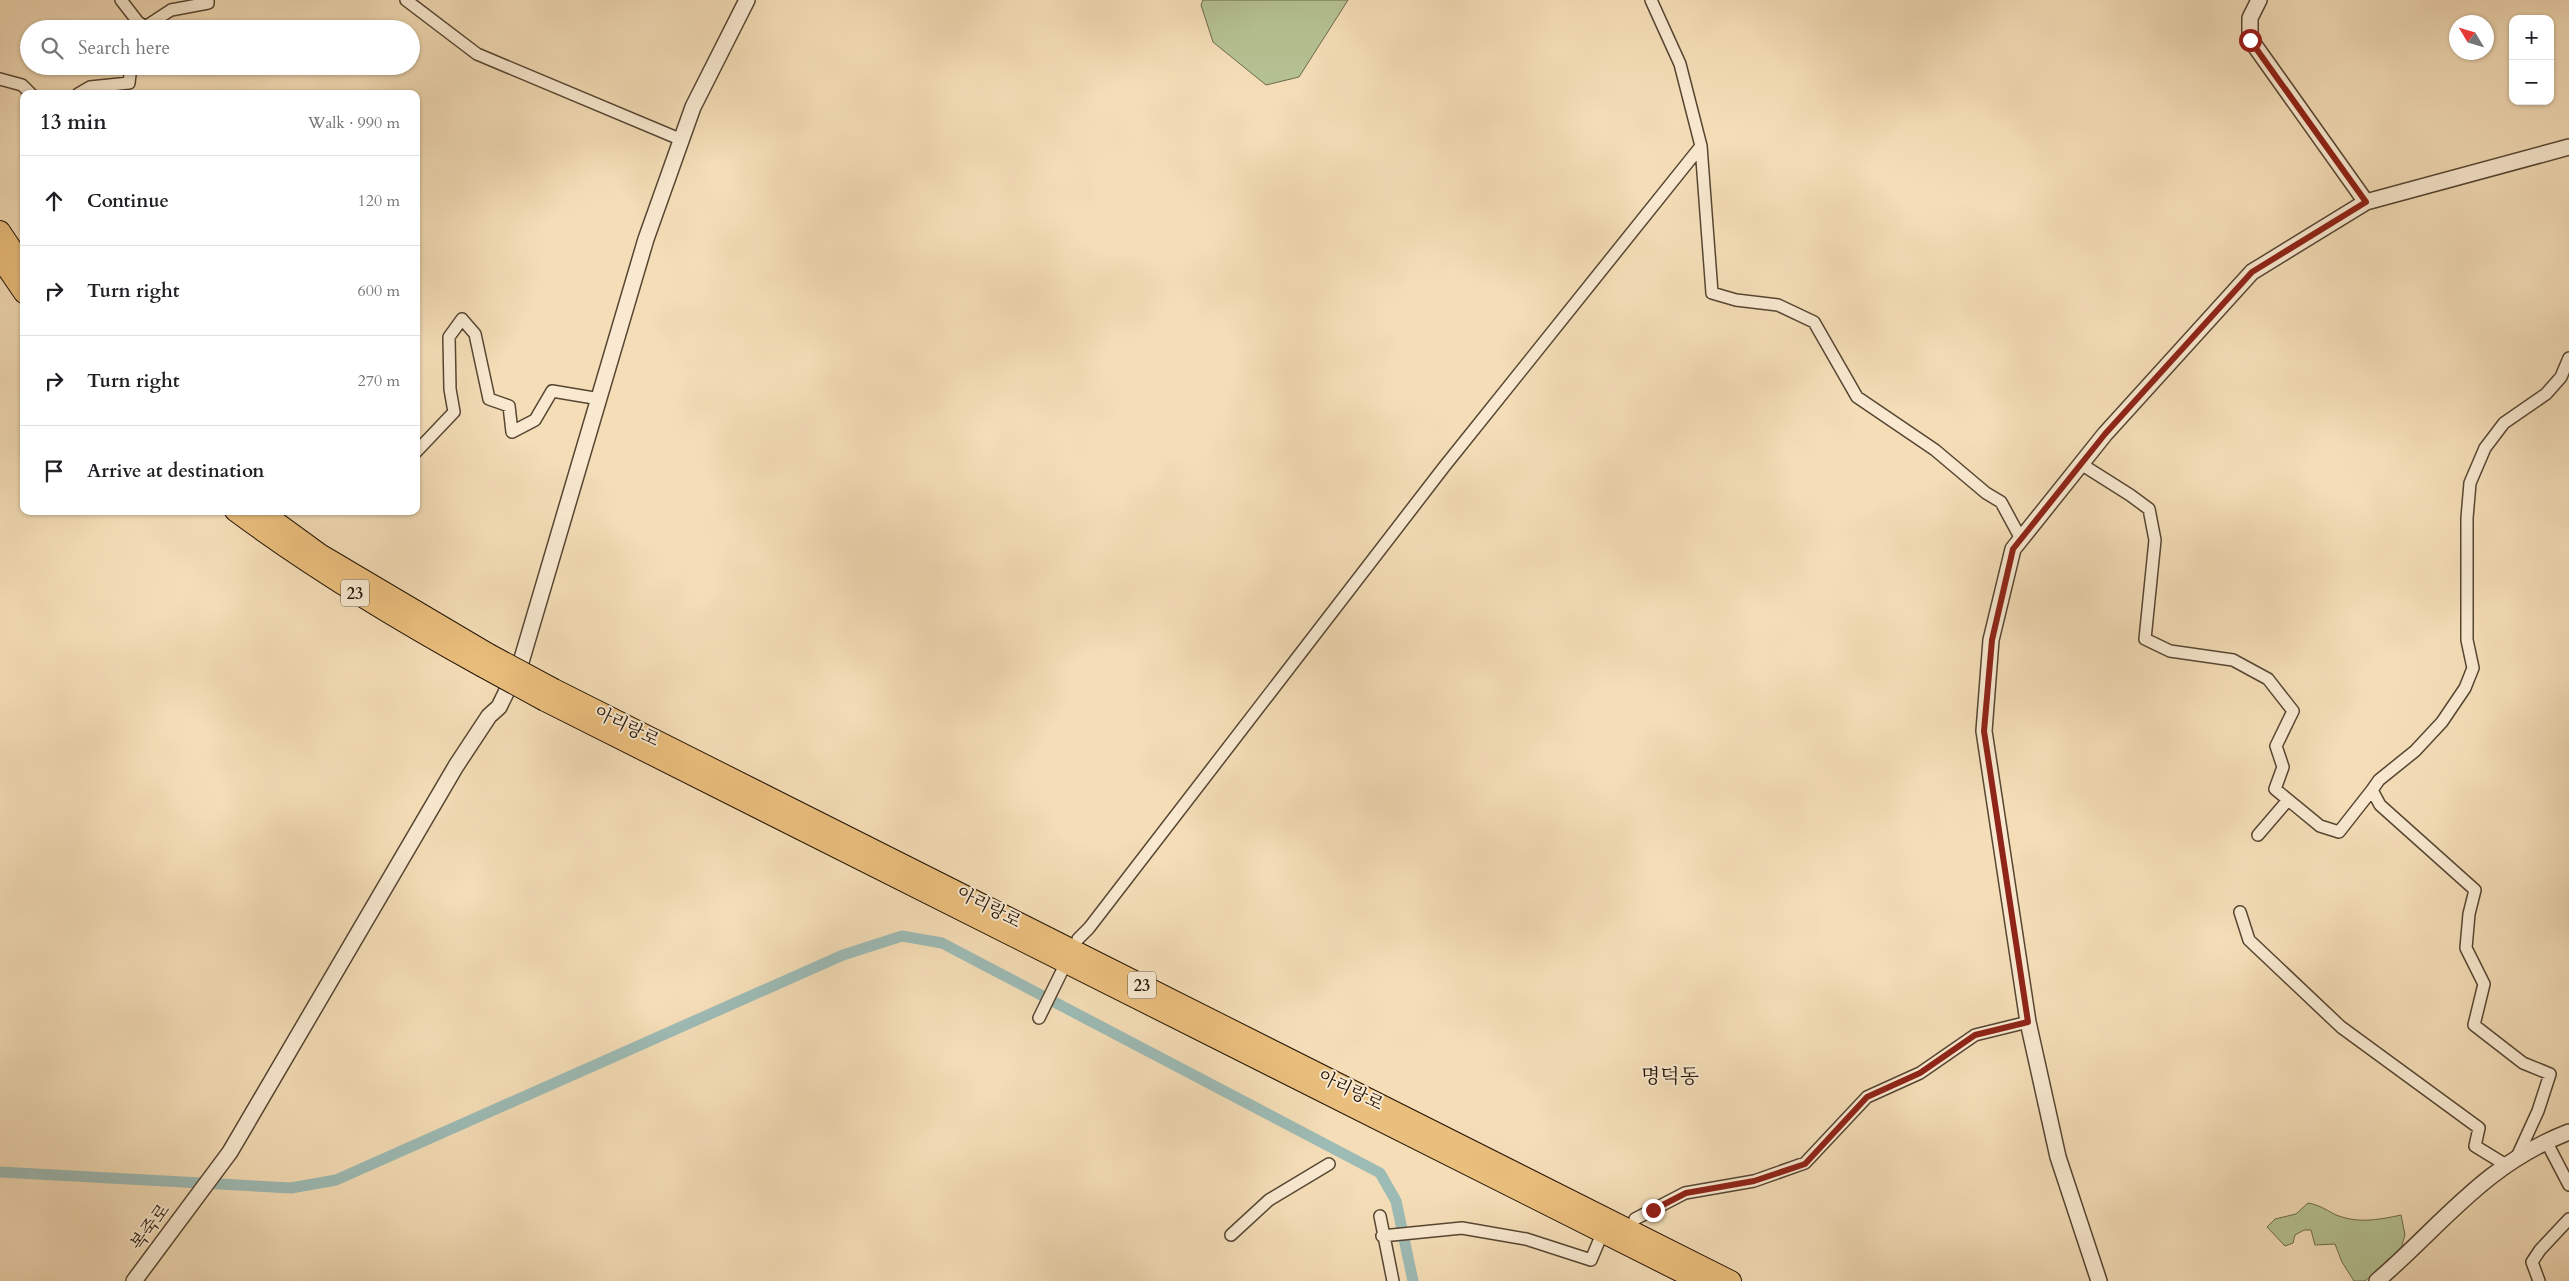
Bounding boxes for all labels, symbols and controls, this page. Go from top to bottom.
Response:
north arrow [2449,15,2494,60]
map controls [2509,15,2554,105]
button: + [2509,15,2554,60]
search box [20,20,420,75]
route start [2239,29,2262,52]
icon: search [38,34,66,62]
text: Search here [78,35,170,61]
button: − [2509,60,2554,105]
text: 13 min [40,108,107,137]
text: Walk · 990 m [308,112,400,134]
icon: ahead [40,187,68,215]
text: Continue [87,188,169,214]
text: 120 m [358,190,400,212]
icon: right [40,277,68,305]
text: Turn right [87,278,179,304]
text: 600 m [358,280,400,302]
icon: right [40,367,68,395]
text: Turn right [87,368,179,394]
text: 270 m [358,370,400,392]
icon: arrive [40,457,68,485]
text: Arrive at destination [87,458,264,484]
road number: 23 [341,580,369,606]
street label: 아리랑로 [590,700,664,753]
street label: 아리랑로 [952,881,1025,934]
road number: 23 [1128,972,1156,998]
district label: 명덕동 [1641,1063,1699,1090]
street label: 아리랑로 [1314,1064,1388,1117]
street label: 복죽로 [125,1199,176,1256]
route end [1642,1199,1665,1222]

